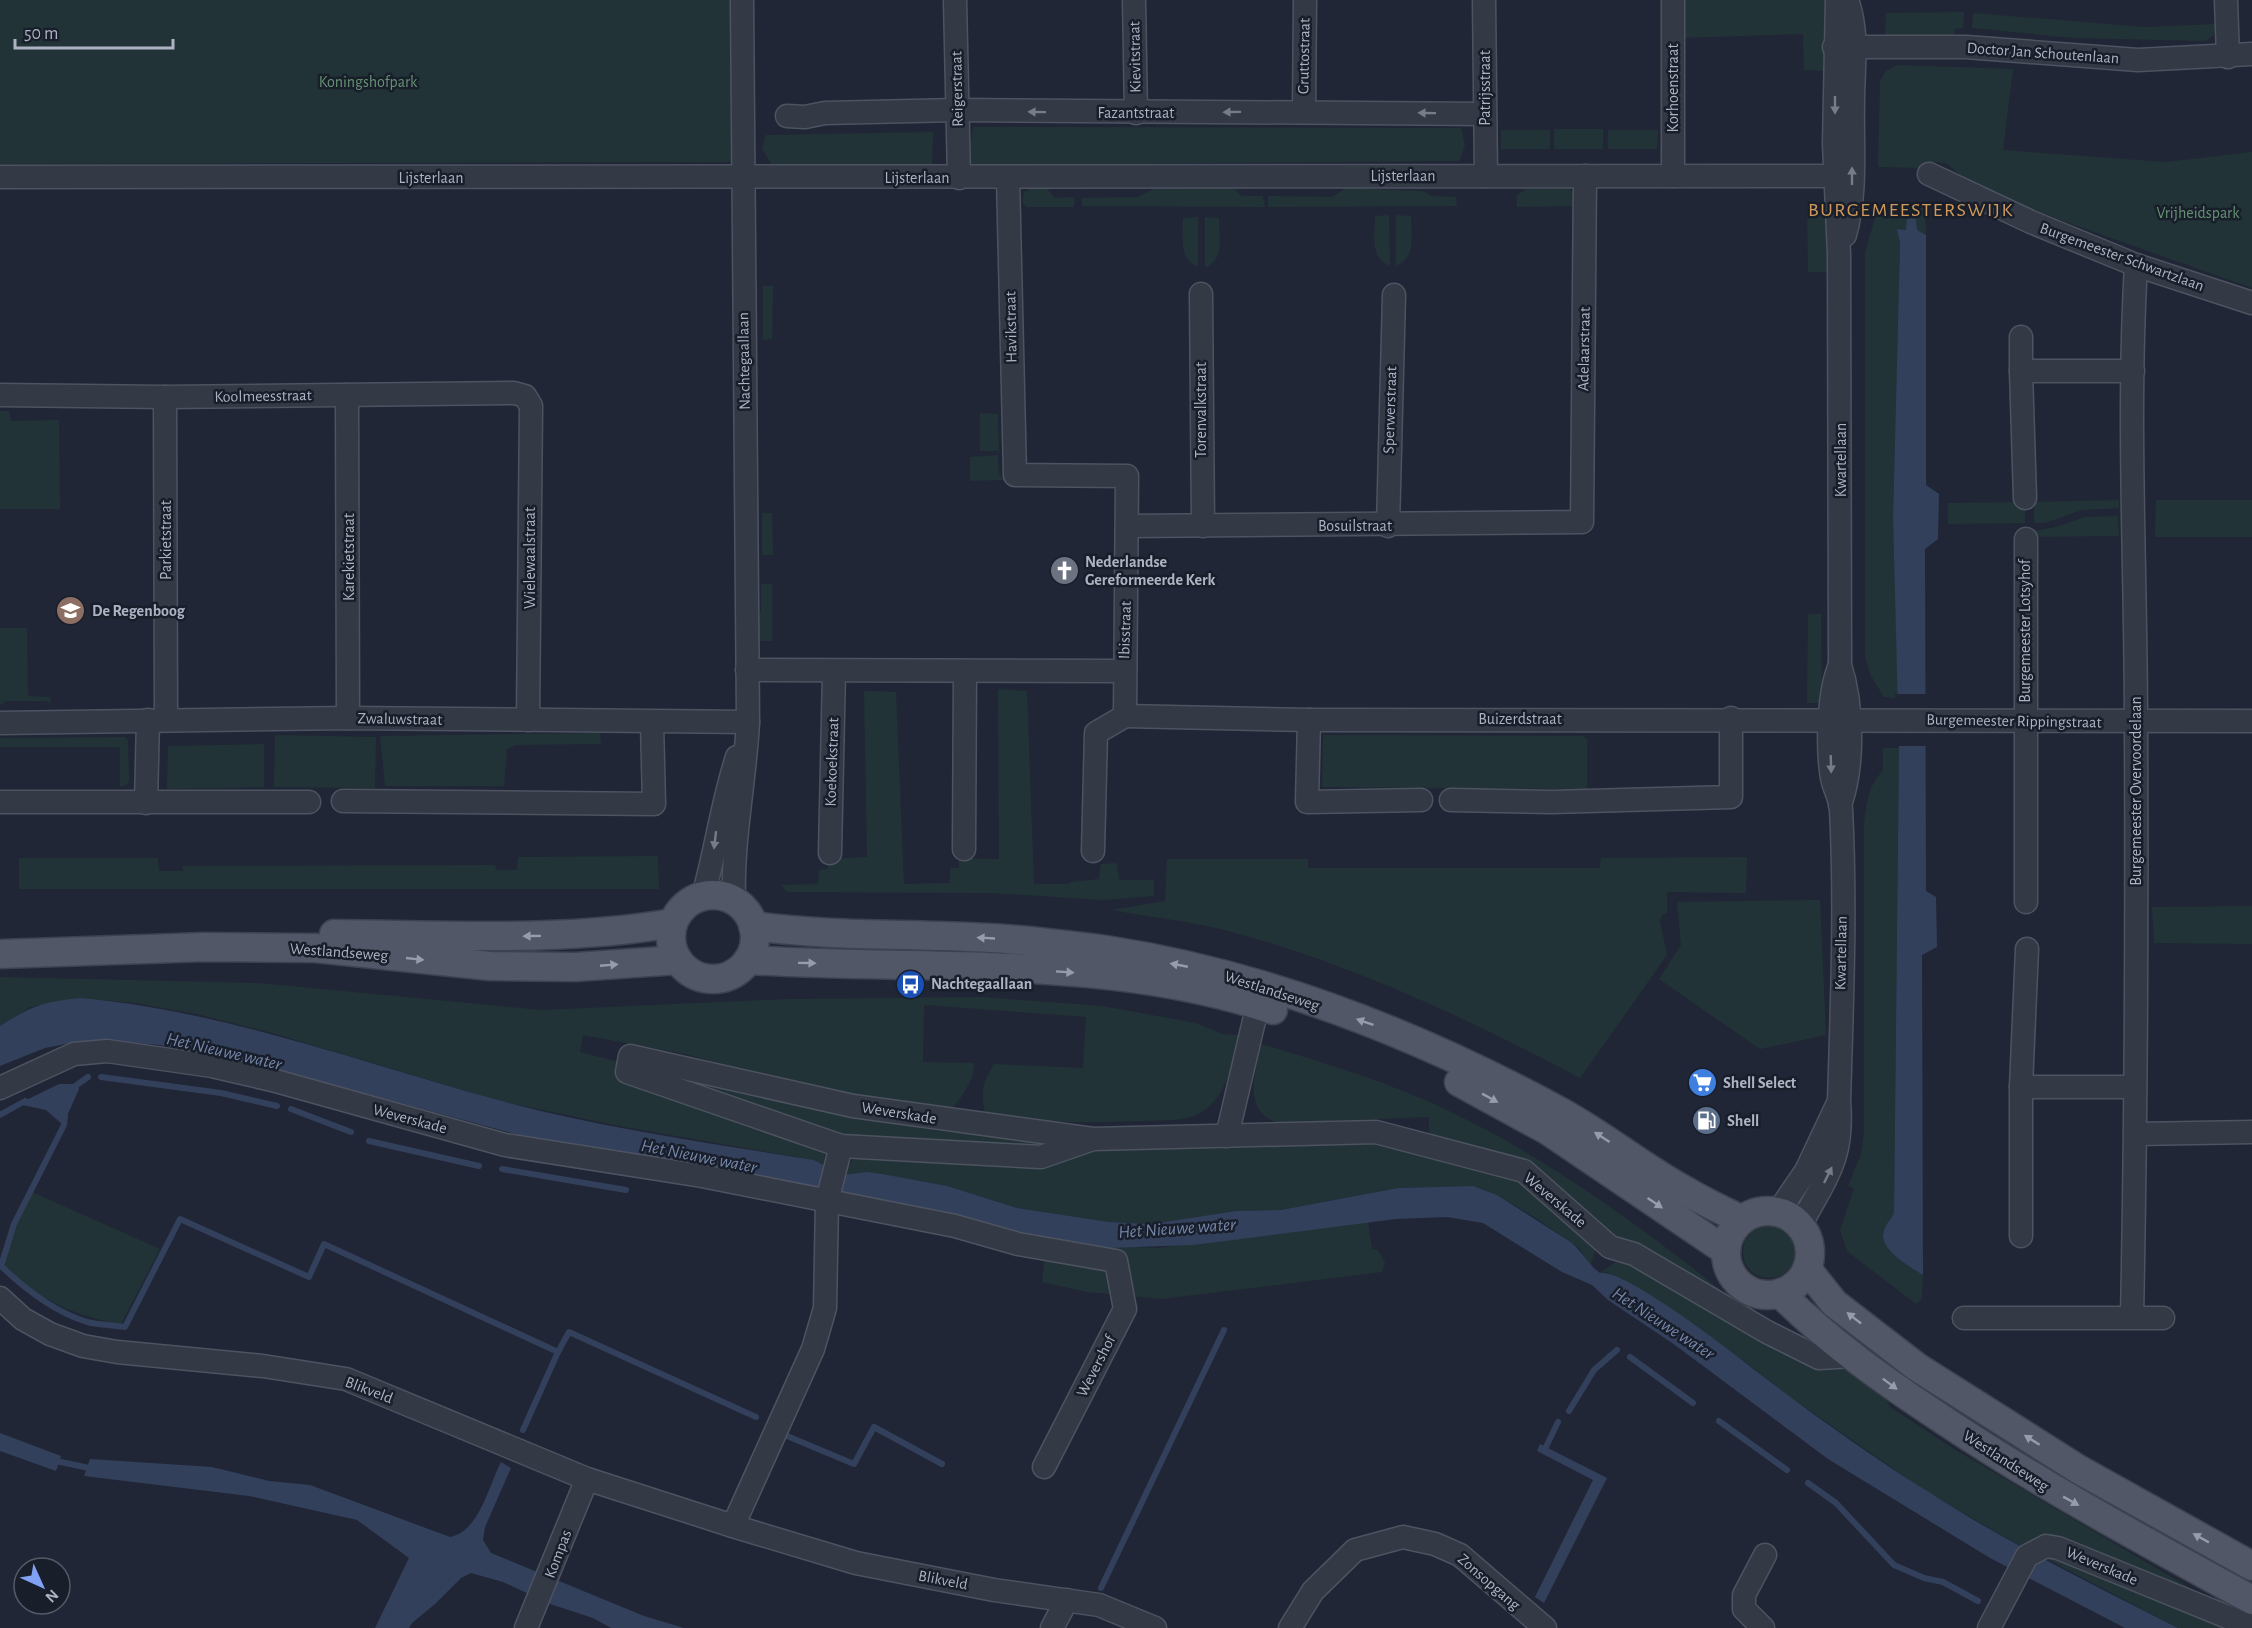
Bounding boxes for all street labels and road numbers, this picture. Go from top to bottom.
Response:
street label: Gruttostraat [1295,18,1313,94]
street label: Kievitstraat [1126,21,1144,93]
street label: Doctor Jan Schoutenlaan [1966,40,2120,66]
street label: Korhoenstraat [1665,44,1681,133]
street label: Patrijsstraat [1477,50,1494,126]
street label: Reigerstraat [948,51,966,127]
street label: Fazantstraat [1098,105,1174,121]
street label: Lijsterlaan [1371,168,1435,185]
street label: Lijsterlaan [399,170,463,187]
street label: Lijsterlaan [885,170,949,187]
street label: Burgemeester Schwartzlaan [2038,220,2206,294]
street label: Havikstraat [1002,291,1020,363]
street label: Adelaarstraat [1575,307,1593,391]
street label: Nachtegaallaan [735,312,753,410]
street label: Torenvalkstraat [1193,362,1209,458]
street label: Sperwerstraat [1380,366,1400,454]
street label: Koolmeesstraat [214,387,312,405]
street label: Kwartellaan [1833,423,1849,497]
street label: Parkietstraat [158,500,174,580]
street label: Wielewaalstraat [522,507,538,609]
street label: Karekietstraat [341,513,357,601]
street label: Bosuilstraat [1318,518,1392,534]
street label: Burgemeester Lotsyhof [2017,558,2034,703]
street label: Ibisstraat [1116,601,1134,659]
street label: Burgemeester Overvoordelaan [2128,696,2144,886]
street label: Zwaluwstraat [358,710,442,728]
street label: Buizerdstraat [1478,711,1562,727]
street label: Burgemeester Rippingstraat [1926,711,2102,731]
street label: Koekoekstraat [822,717,842,807]
street label: Kwartellaan [1832,916,1850,990]
street label: Westlandseweg [289,941,389,963]
street label: Westlandseweg [1223,968,1322,1014]
street label: Weverskade [860,1099,938,1127]
street label: Weverskade [371,1101,449,1137]
street label: Weverskade [1521,1169,1589,1231]
street label: Wevershof [1074,1332,1119,1399]
street label: Blikveld [343,1374,395,1406]
street label: Westlandseweg [1960,1427,2052,1495]
street label: Kompas [542,1528,575,1580]
street label: Weverskade [2064,1544,2140,1588]
street label: Zonsopgang [1455,1551,1523,1613]
street label: Blikveld [917,1567,969,1593]

